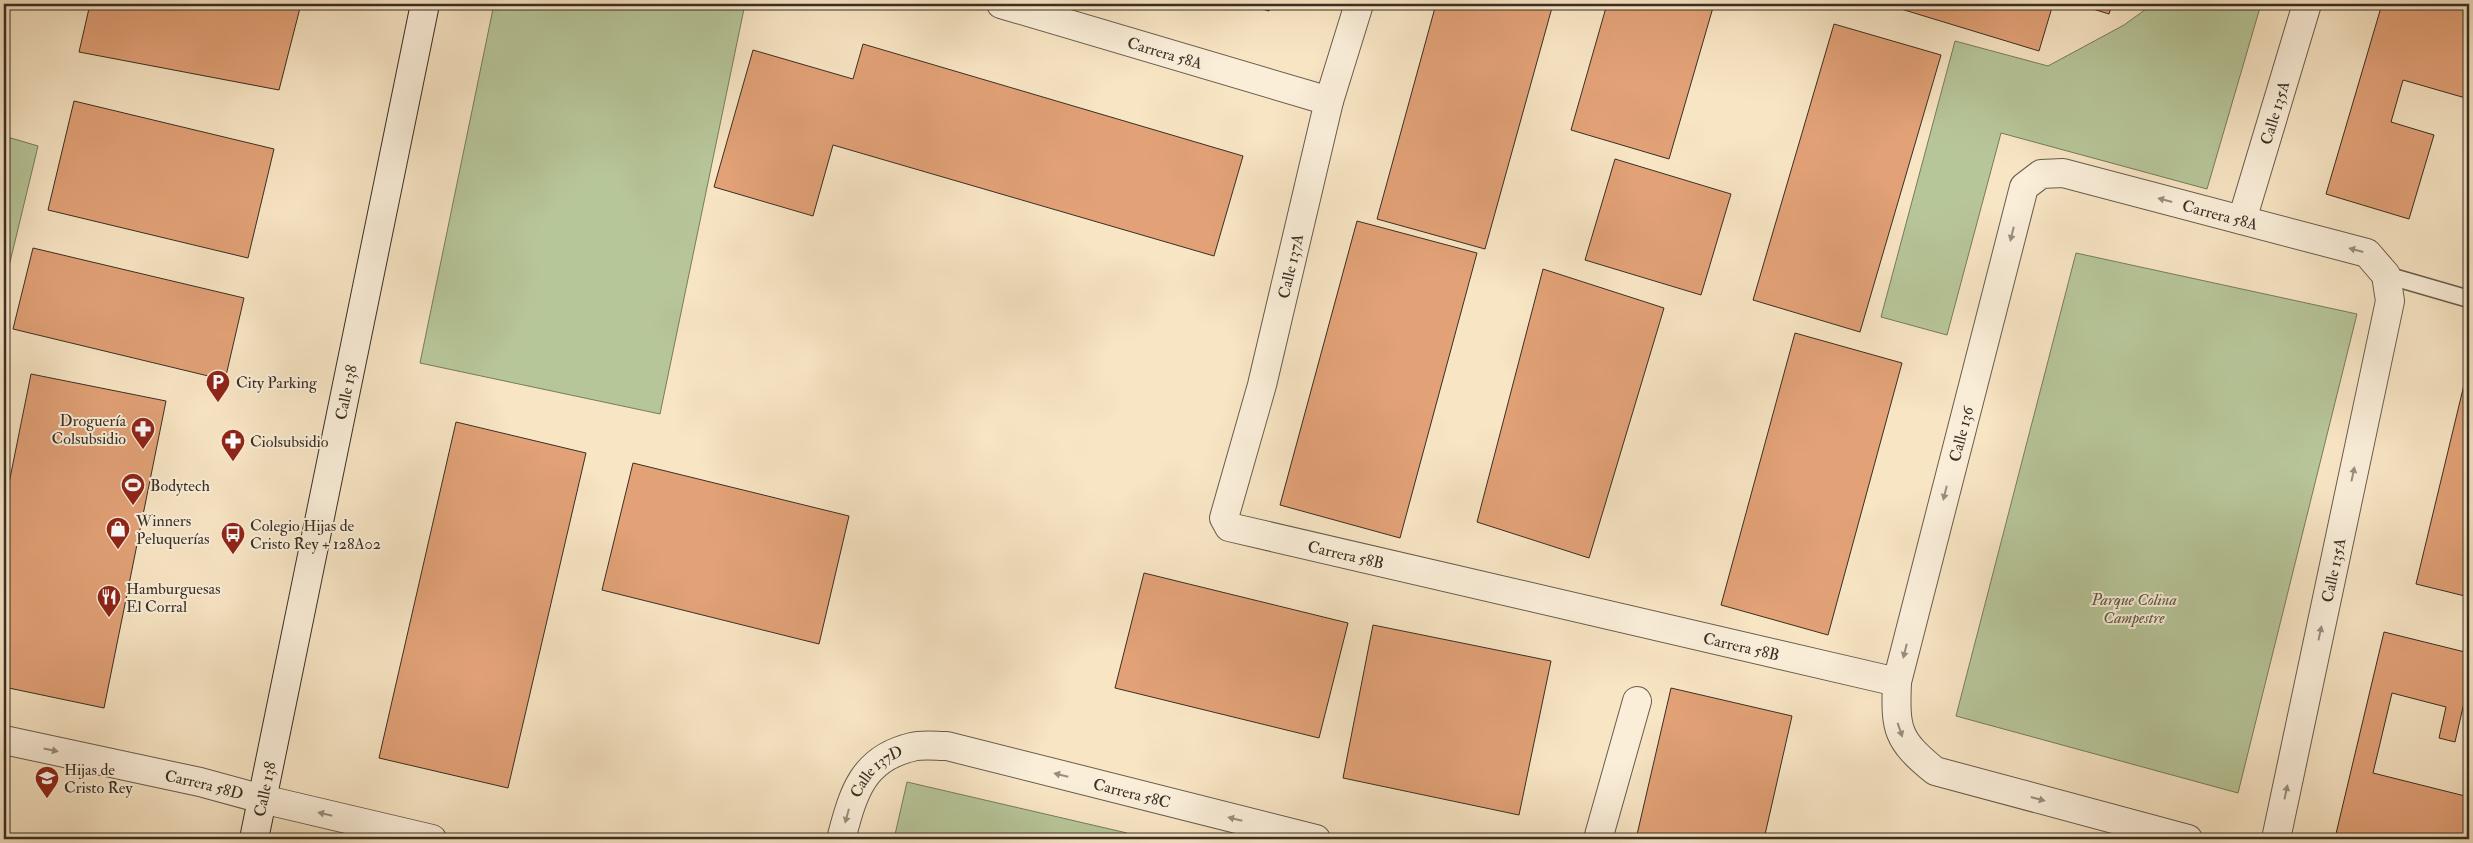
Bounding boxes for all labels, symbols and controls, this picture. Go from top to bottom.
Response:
street label: Carrera 58A [1125,33,1205,74]
street label: Calle 135A [2256,79,2294,147]
one-way arrow [2157,196,2172,204]
street label: Carrera 58A [2180,196,2260,235]
one-way arrow [2008,227,2016,242]
street label: Calle 137A [1274,232,1308,301]
one-way arrow [2348,246,2363,254]
street label: Calle 138 [331,363,362,422]
parking icon: City Parking [205,369,231,403]
place label: City Parking [236,373,318,393]
street label: Calle 136 [1945,404,1979,464]
place label: Droguería Colsubsidio [52,411,126,449]
pharmacy icon: Droguería Colsubsidio [130,416,156,450]
pharmacy icon: Ciolsubsidio [220,428,246,462]
place label: Ciolsubsidio [250,432,329,452]
one-way arrow [2349,466,2357,481]
sports icon: Bodytech [120,472,146,506]
place label: Bodytech [150,476,210,496]
one-way arrow [1941,486,1949,501]
place label: Winners Peluquerías [135,511,209,549]
shop icon: Winners Peluquerías [105,516,131,550]
place label: Colegio Hijas de Cristo Rey + 128A02 [250,516,381,554]
bus stop icon: Colegio Hijas de Cristo Rey + 128A02 [220,521,246,555]
street label: Calle 135A [2317,536,2351,604]
street label: Carrera 58B [1306,537,1386,574]
place label: Hamburguesas El Corral [126,579,221,617]
restaurant icon: Hamburguesas El Corral [96,584,122,618]
park label: Parque Colina Campestre [2090,590,2177,628]
one-way arrow [2316,624,2324,640]
street label: Carrera 58B [1701,628,1781,665]
one-way arrow [1901,643,1909,658]
one-way arrow [1896,722,1904,737]
street label: Calle 137D [846,741,906,801]
one-way arrow [44,746,59,754]
street label: Calle 138 [250,759,281,819]
place label: Hijas de Cristo Rey [64,760,133,798]
school or university icon: Hijas de Cristo Rey [34,765,60,799]
street label: Carrera 58D [163,766,245,804]
one-way arrow [1053,771,1068,779]
street label: Carrera 58C [1091,774,1172,813]
one-way arrow [2282,784,2290,799]
one-way arrow [2031,795,2046,803]
one-way arrow [843,809,851,824]
one-way arrow [317,810,332,818]
one-way arrow [1228,815,1243,823]

